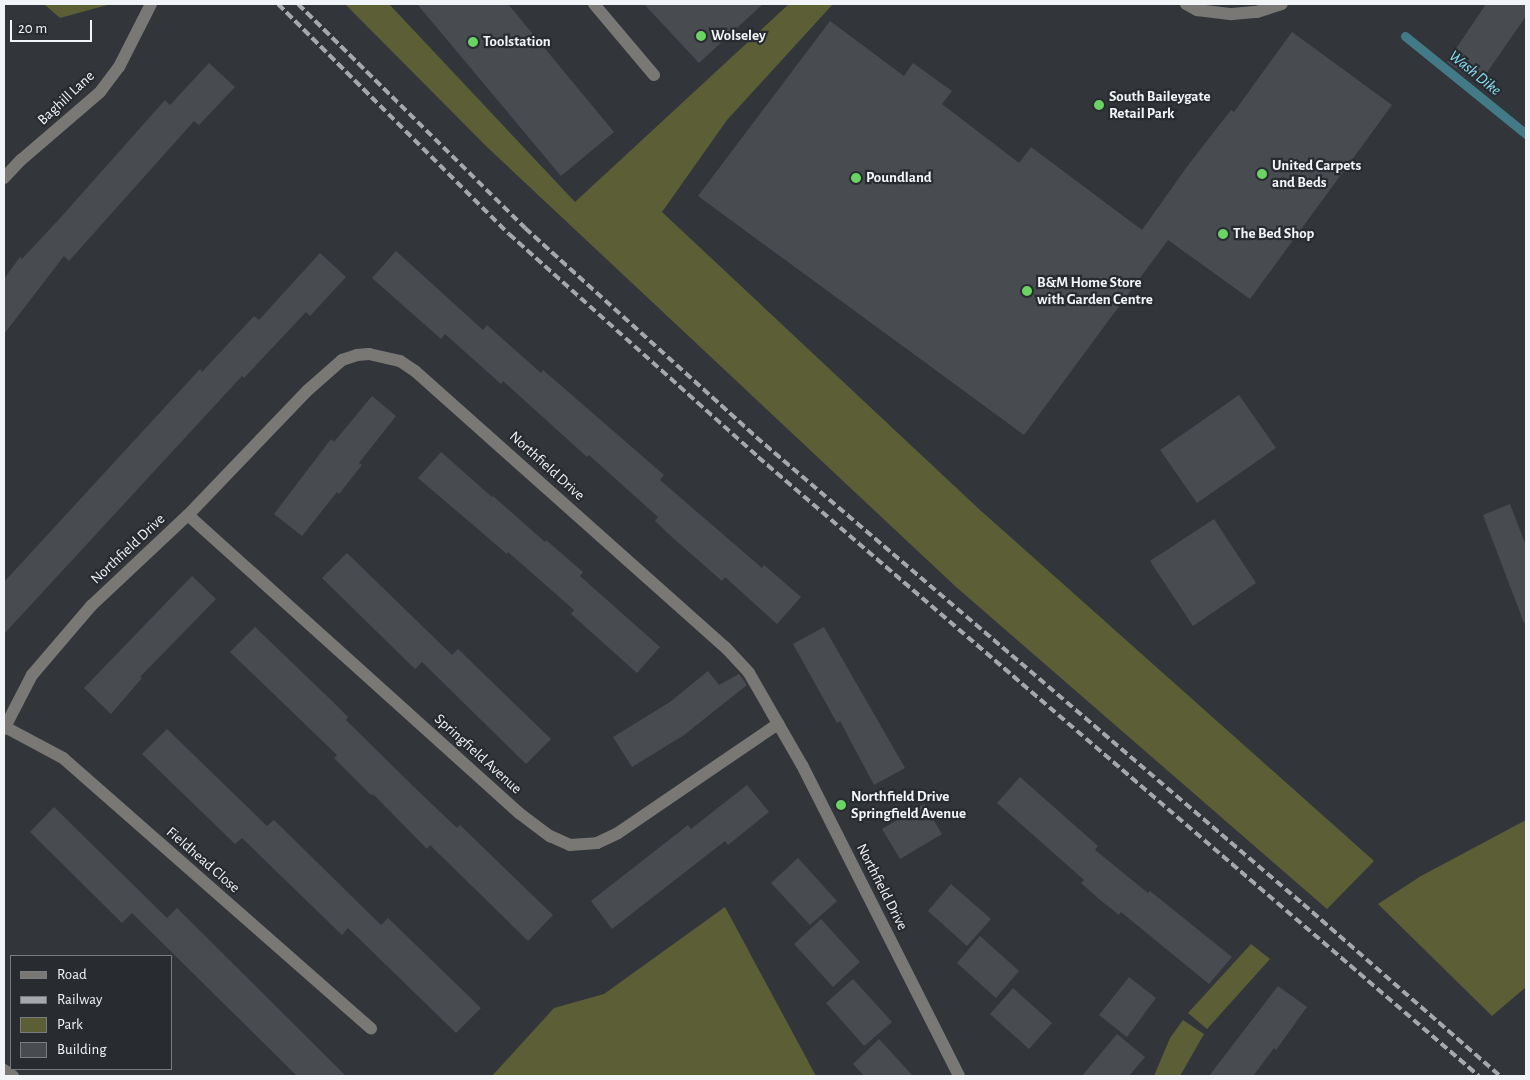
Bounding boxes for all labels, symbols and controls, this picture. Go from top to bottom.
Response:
scale bar [12,10,95,42]
text: 20 m [18,21,47,36]
place label: Wolseley [711,27,766,45]
marker: Wolseley [695,30,707,42]
place label: Toolstation [483,33,551,51]
marker: Toolstation [467,36,479,48]
water label: Wash Dike [1445,46,1505,100]
street label: Baghill Lane [34,67,98,129]
place label: South Baileygate Retail Park [1109,87,1211,122]
marker: South Baileygate Retail Park [1093,99,1105,111]
place label: United Carpets and Beds [1272,156,1361,191]
marker: United Carpets and Beds [1256,168,1268,180]
place label: Poundland [866,169,932,187]
marker: Poundland [850,172,862,184]
place label: The Bed Shop [1233,225,1314,243]
marker: The Bed Shop [1217,228,1229,240]
place label: B&M Home Store with Garden Centre [1037,273,1153,308]
marker: B&M Home Store with Garden Centre [1021,285,1033,297]
street label: Northfield Drive [506,428,588,504]
street label: Northfield Drive [87,510,169,588]
street label: Springfield Avenue [431,710,525,798]
place label: Northfield Drive Springfield Avenue [851,787,966,822]
marker: Northfield Drive Springfield Avenue [835,799,847,811]
street label: Fieldhead Close [162,823,244,897]
street label: Northfield Drive [852,841,912,933]
legend [10,955,172,1070]
text: Road [57,967,87,982]
text: Railway [57,992,102,1007]
text: Park [57,1017,83,1032]
text: Building [57,1042,107,1057]

